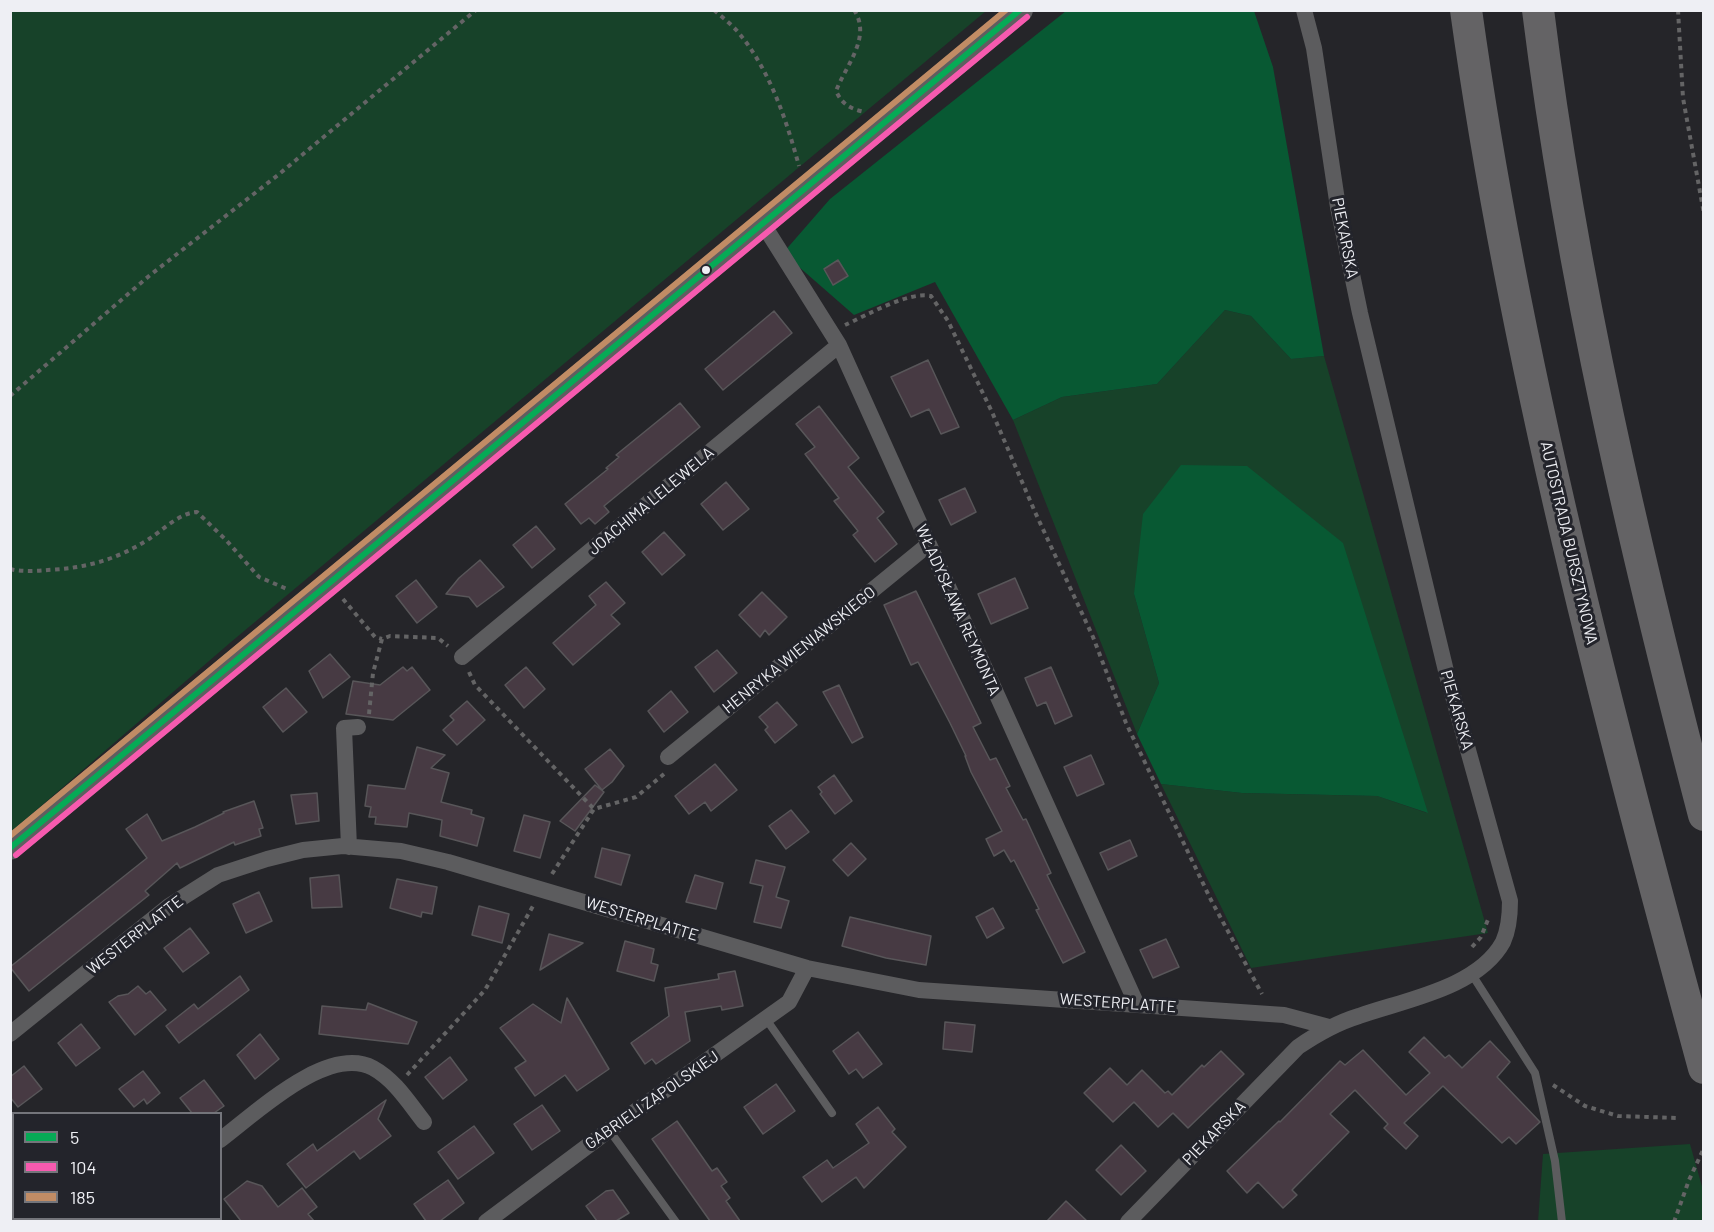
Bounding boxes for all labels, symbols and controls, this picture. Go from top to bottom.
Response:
street label: PIEKARSKA [1328,196,1362,280]
unlabelled marker [700,264,712,276]
street label: AUTOSTRADA BURSZTYNOWA [1536,439,1602,647]
street label: JOACHIMA LELEWELA [584,443,718,559]
street label: WŁADYSŁAWA REYMONTA [912,522,1004,698]
street label: HENRYKA WIENIAWSKIEGO [719,582,879,718]
street label: PIEKARSKA [1436,668,1478,752]
street label: WESTERPLATTE [83,891,187,979]
street label: WESTERPLATTE [583,893,701,945]
street label: WESTERPLATTE [1059,989,1177,1017]
street label: GABRIELI ZAPOLSKIEJ [581,1047,723,1153]
street label: PIEKARSKA [1179,1097,1249,1169]
legend [12,1112,222,1220]
text: 5 [70,1126,79,1148]
text: 104 [70,1156,96,1178]
text: 185 [70,1186,95,1208]

